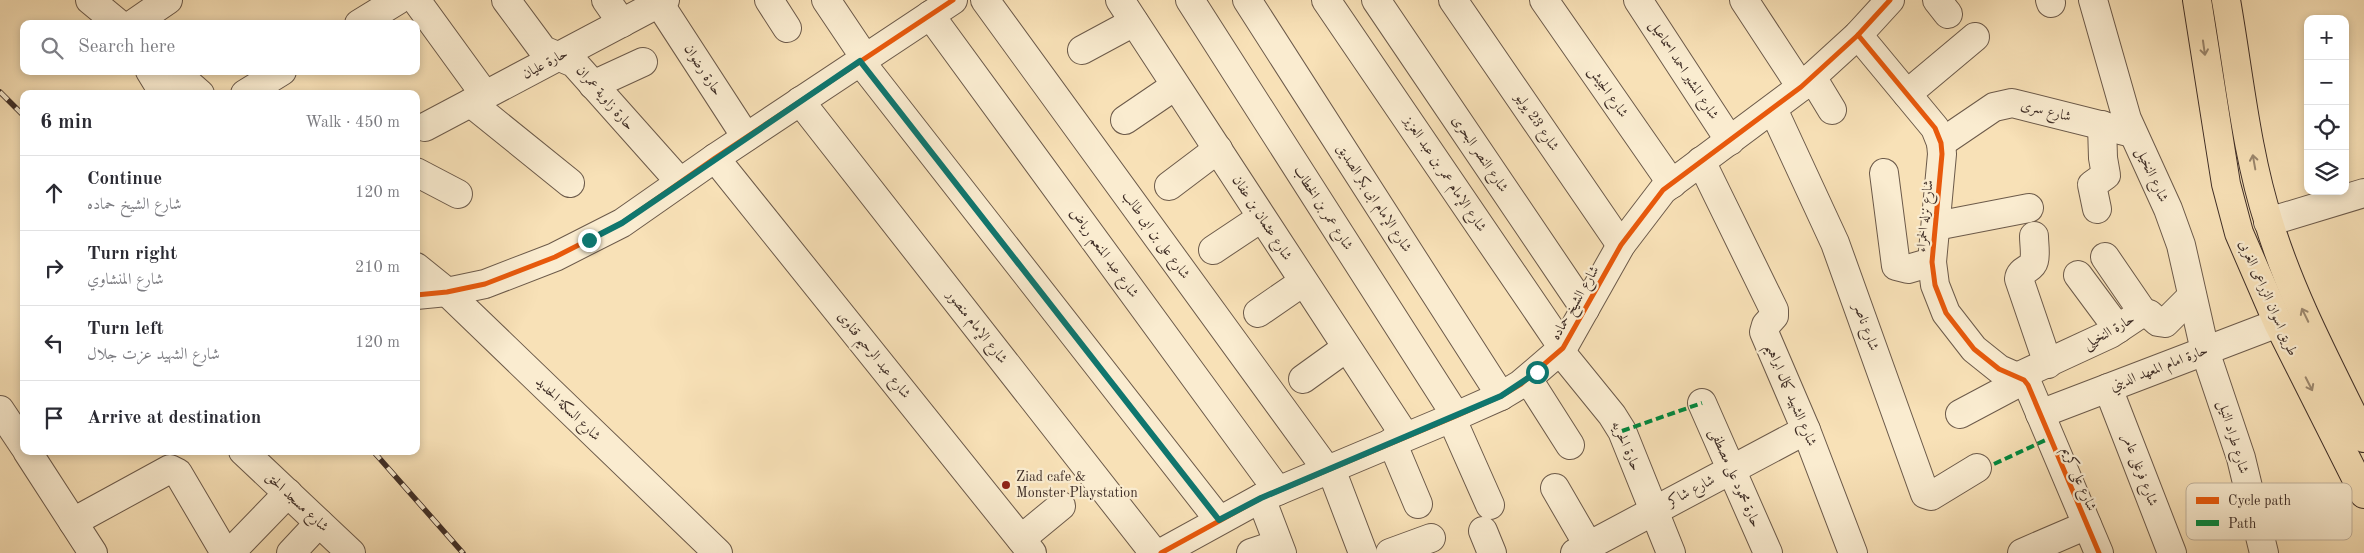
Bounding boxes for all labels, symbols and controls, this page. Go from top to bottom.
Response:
map controls [2304,15,2349,195]
button: + [2304,15,2349,60]
street label: شارع المشير احمد اسماعيل [1644,18,1721,124]
search box [20,20,420,75]
icon: search [38,34,66,62]
text: Search here [78,38,175,57]
one-way arrow [2199,40,2209,56]
street label: حارة رضوان [681,42,725,99]
street label: حارة عليان [520,46,570,83]
button: − [2304,60,2349,105]
street label: حارة زاوية عمران [573,63,636,133]
street label: شارع الجيش [1582,64,1631,122]
street label: شارع 23 يوليو [1508,89,1561,156]
street label: شارع سرى [2018,98,2073,128]
button: locate [2304,105,2349,150]
text: 6 min [40,112,93,133]
street label: شارع الإمام عمر بن عبد العزيز [1396,112,1489,237]
street label: شارع النصر البحرى [1446,113,1511,197]
text: Walk · 450 m [305,115,400,131]
street label: شارع الإمام ابى بكر الصديق [1330,141,1415,257]
street label: شارع النخيل [2130,146,2171,206]
button: layers [2304,150,2349,195]
one-way arrow [2248,154,2258,170]
street label: شارع عمر بن الخطاب [1287,164,1355,255]
text: Continue [87,170,162,189]
street label: شارع عثمان بن عفان [1226,173,1294,265]
icon: ahead [40,179,68,207]
street label: شارع نزله الحمراء [1914,179,1940,253]
text: 120 m [355,185,400,201]
street label: شارع على بن ابى طالب [1116,189,1192,284]
text: شارع الشيخ حماده [87,197,182,213]
street label: شارع عبد المنعم رياض [1062,206,1141,304]
route end [578,229,601,252]
street label: طريق اسوان الزراعى الغربى [2234,238,2301,359]
text: Turn right [87,245,177,264]
icon: right [40,254,68,282]
text: 210 m [355,260,400,276]
street label: شارع الشيخ حماده [1548,264,1606,345]
text: شارع المنشاوي [87,272,164,288]
street label: شارع الإمام منصور [939,286,1010,369]
street label: شارع ناصر [1847,300,1881,354]
street label: شارع عبد الرحيم قناوى [830,308,914,405]
one-way arrow [2300,308,2310,323]
street label: حارة النخيلى [2081,312,2138,354]
text: Turn left [87,320,164,339]
icon: left [40,329,68,357]
text: 120 m [355,335,400,351]
street label: شارع الشهيد كمال ابراهيم [1758,341,1820,451]
street label: حارة امام المعهد الديني [2108,343,2212,398]
text: شارع الشهيد عزت جلال [87,347,220,363]
route start [1526,361,1549,384]
street label: شارع السكة الحديد [530,374,604,446]
one-way arrow [2304,377,2314,392]
street label: شارع طراد النيل [2211,399,2251,476]
icon: arrive [40,404,68,432]
text: Arrive at destination [87,409,261,428]
street label: حارة الحريه [1608,419,1643,473]
street label: حارة محمود على مصطفى [1704,427,1763,531]
street label: شارع فرغلى عامر [2116,432,2160,509]
street label: شارع على كريم [2055,444,2100,515]
street label: شارع مسجد الحق [260,470,331,537]
place label: Ziad cafe & Monster Playstation [1016,470,1138,500]
street label: شارع شاكر [1663,472,1719,514]
marker: Ziad cafe & Monster Playstation [1000,479,1012,491]
legend [2186,483,2352,540]
text: Cycle path [2228,494,2291,508]
text: Path [2228,517,2257,531]

